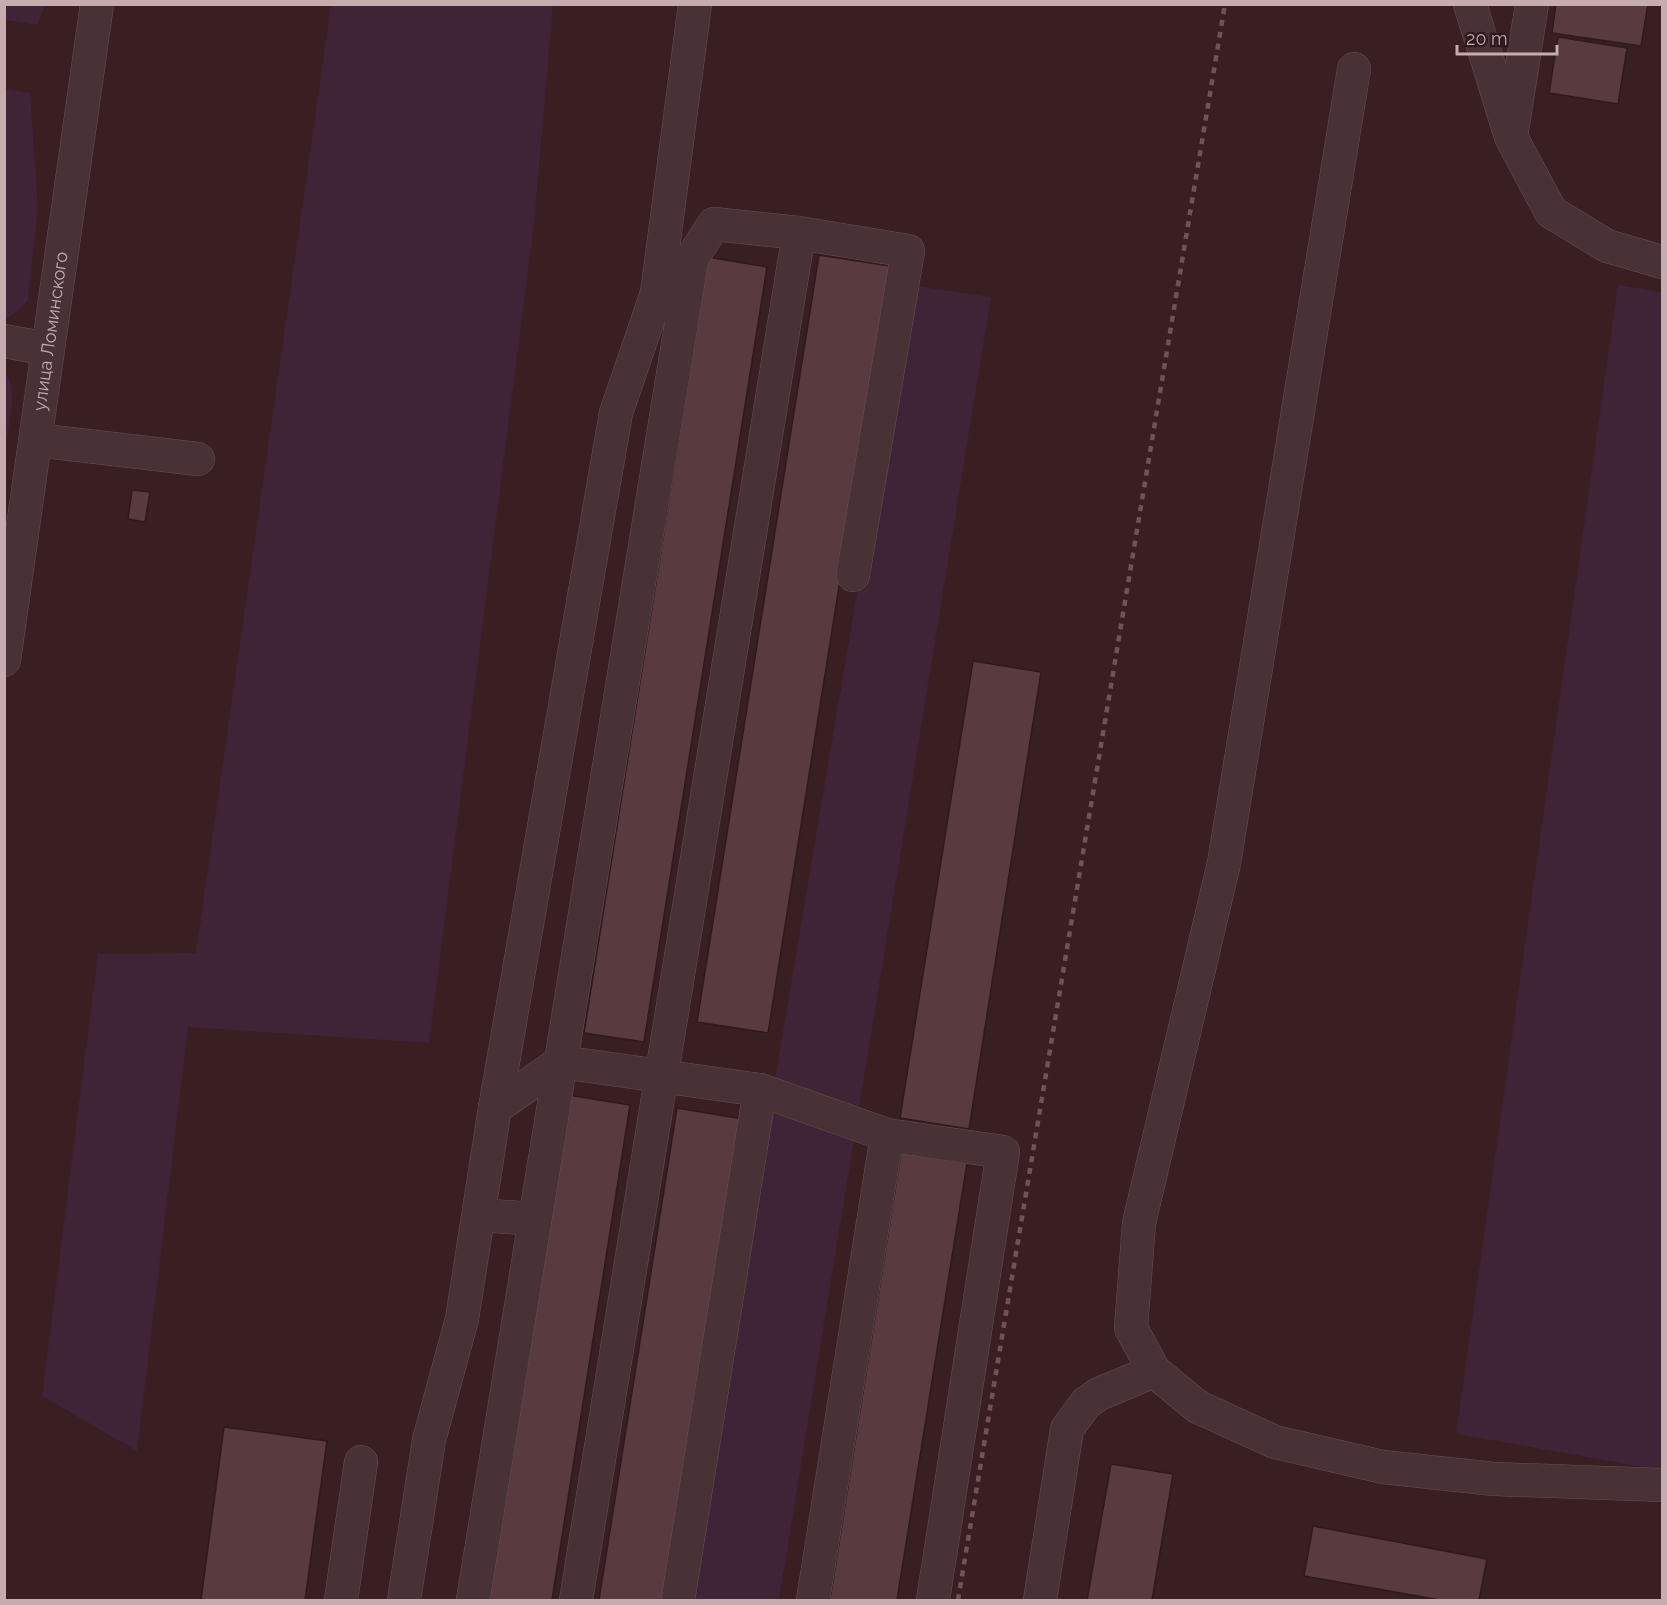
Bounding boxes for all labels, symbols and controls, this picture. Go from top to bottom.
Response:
scale bar [1457,18,1558,56]
text: 20 m [1466,28,1508,49]
street label: улица Ломинского [28,250,72,412]

